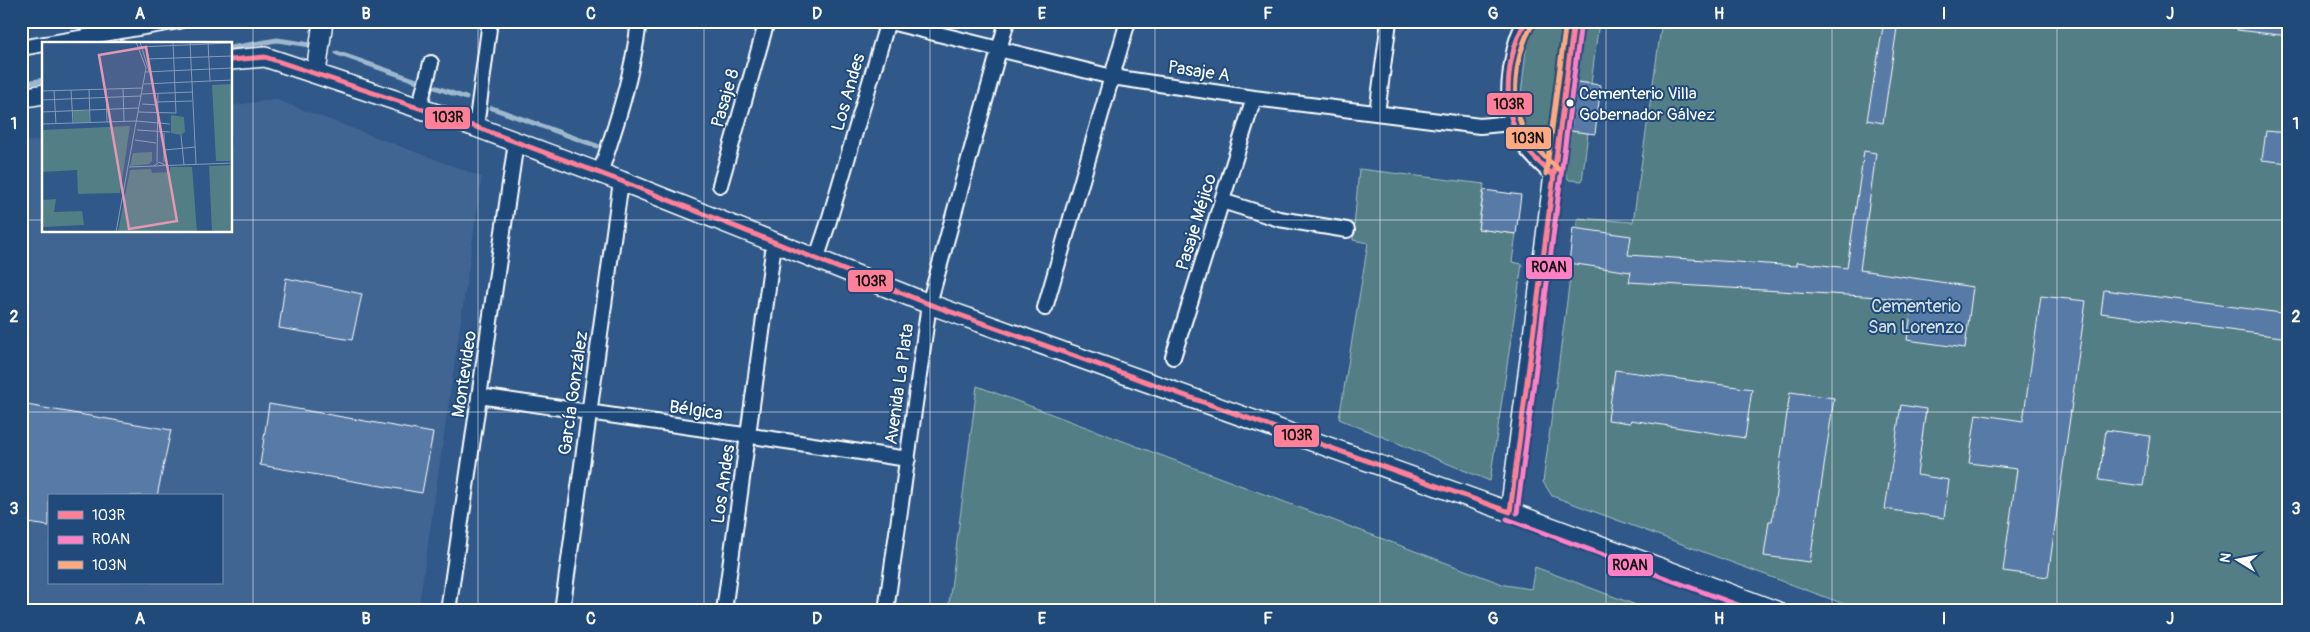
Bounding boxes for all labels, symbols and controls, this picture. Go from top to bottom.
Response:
text: A [135,4,146,24]
text: B [361,4,371,24]
text: C [586,4,596,24]
text: D [812,4,822,24]
text: E [1038,4,1047,24]
text: F [1263,4,1273,24]
text: G [1488,4,1499,24]
text: H [1714,4,1724,24]
text: I [1942,4,1946,24]
text: J [2166,4,2174,24]
inset map [42,42,232,232]
street label: Los Andes [826,51,871,134]
street label: Pasaje A [1166,56,1232,87]
street label: Pasaje 8 [706,66,745,130]
place label: Cementerio Villa Gobernador Gálvez [1579,83,1715,125]
line badge: 103R [1486,92,1533,116]
text: 103R [1494,96,1524,113]
marker: Cementerio Villa Gobernador Gálvez [1565,98,1575,108]
line badge: 103R [424,106,471,130]
text: 103R [433,109,463,126]
text: 1 [11,114,17,134]
text: 1 [2293,114,2299,134]
line badge: 103N [1505,126,1552,150]
text: 103N [1512,130,1544,147]
street label: Pasaje Méjico [1171,171,1222,273]
line badge: ROAN [1525,256,1573,280]
text: ROAN [1531,259,1567,276]
line badge: 103R [847,269,894,293]
text: 103R [856,273,886,290]
park label: Cementerio San Lorenzo [1868,295,1964,339]
text: 2 [10,307,19,327]
text: 2 [2292,307,2301,327]
street label: Avenida La Plata [880,322,919,446]
street label: Montevideo [447,329,482,419]
street label: García González [553,330,594,457]
street label: Bélgica [668,395,724,426]
line badge: 103R [1273,424,1320,448]
text: 103R [1282,427,1312,444]
street label: Los Andes [707,443,740,525]
legend [48,494,222,584]
text: 3 [10,499,19,519]
text: 3 [2292,499,2301,519]
text: 103R [92,506,125,525]
text: ROAN [92,530,130,549]
north arrow [2212,534,2262,584]
text: N [2216,552,2235,564]
line badge: ROAN [1607,553,1654,577]
text: 103N [92,556,127,575]
text: ROAN [1612,557,1648,574]
text: A [135,609,146,629]
text: B [361,609,371,629]
text: C [586,609,596,629]
text: D [812,609,822,629]
text: E [1038,609,1047,629]
text: F [1263,609,1273,629]
text: G [1488,609,1499,629]
text: H [1714,609,1724,629]
text: I [1942,609,1946,629]
text: J [2166,609,2174,629]

